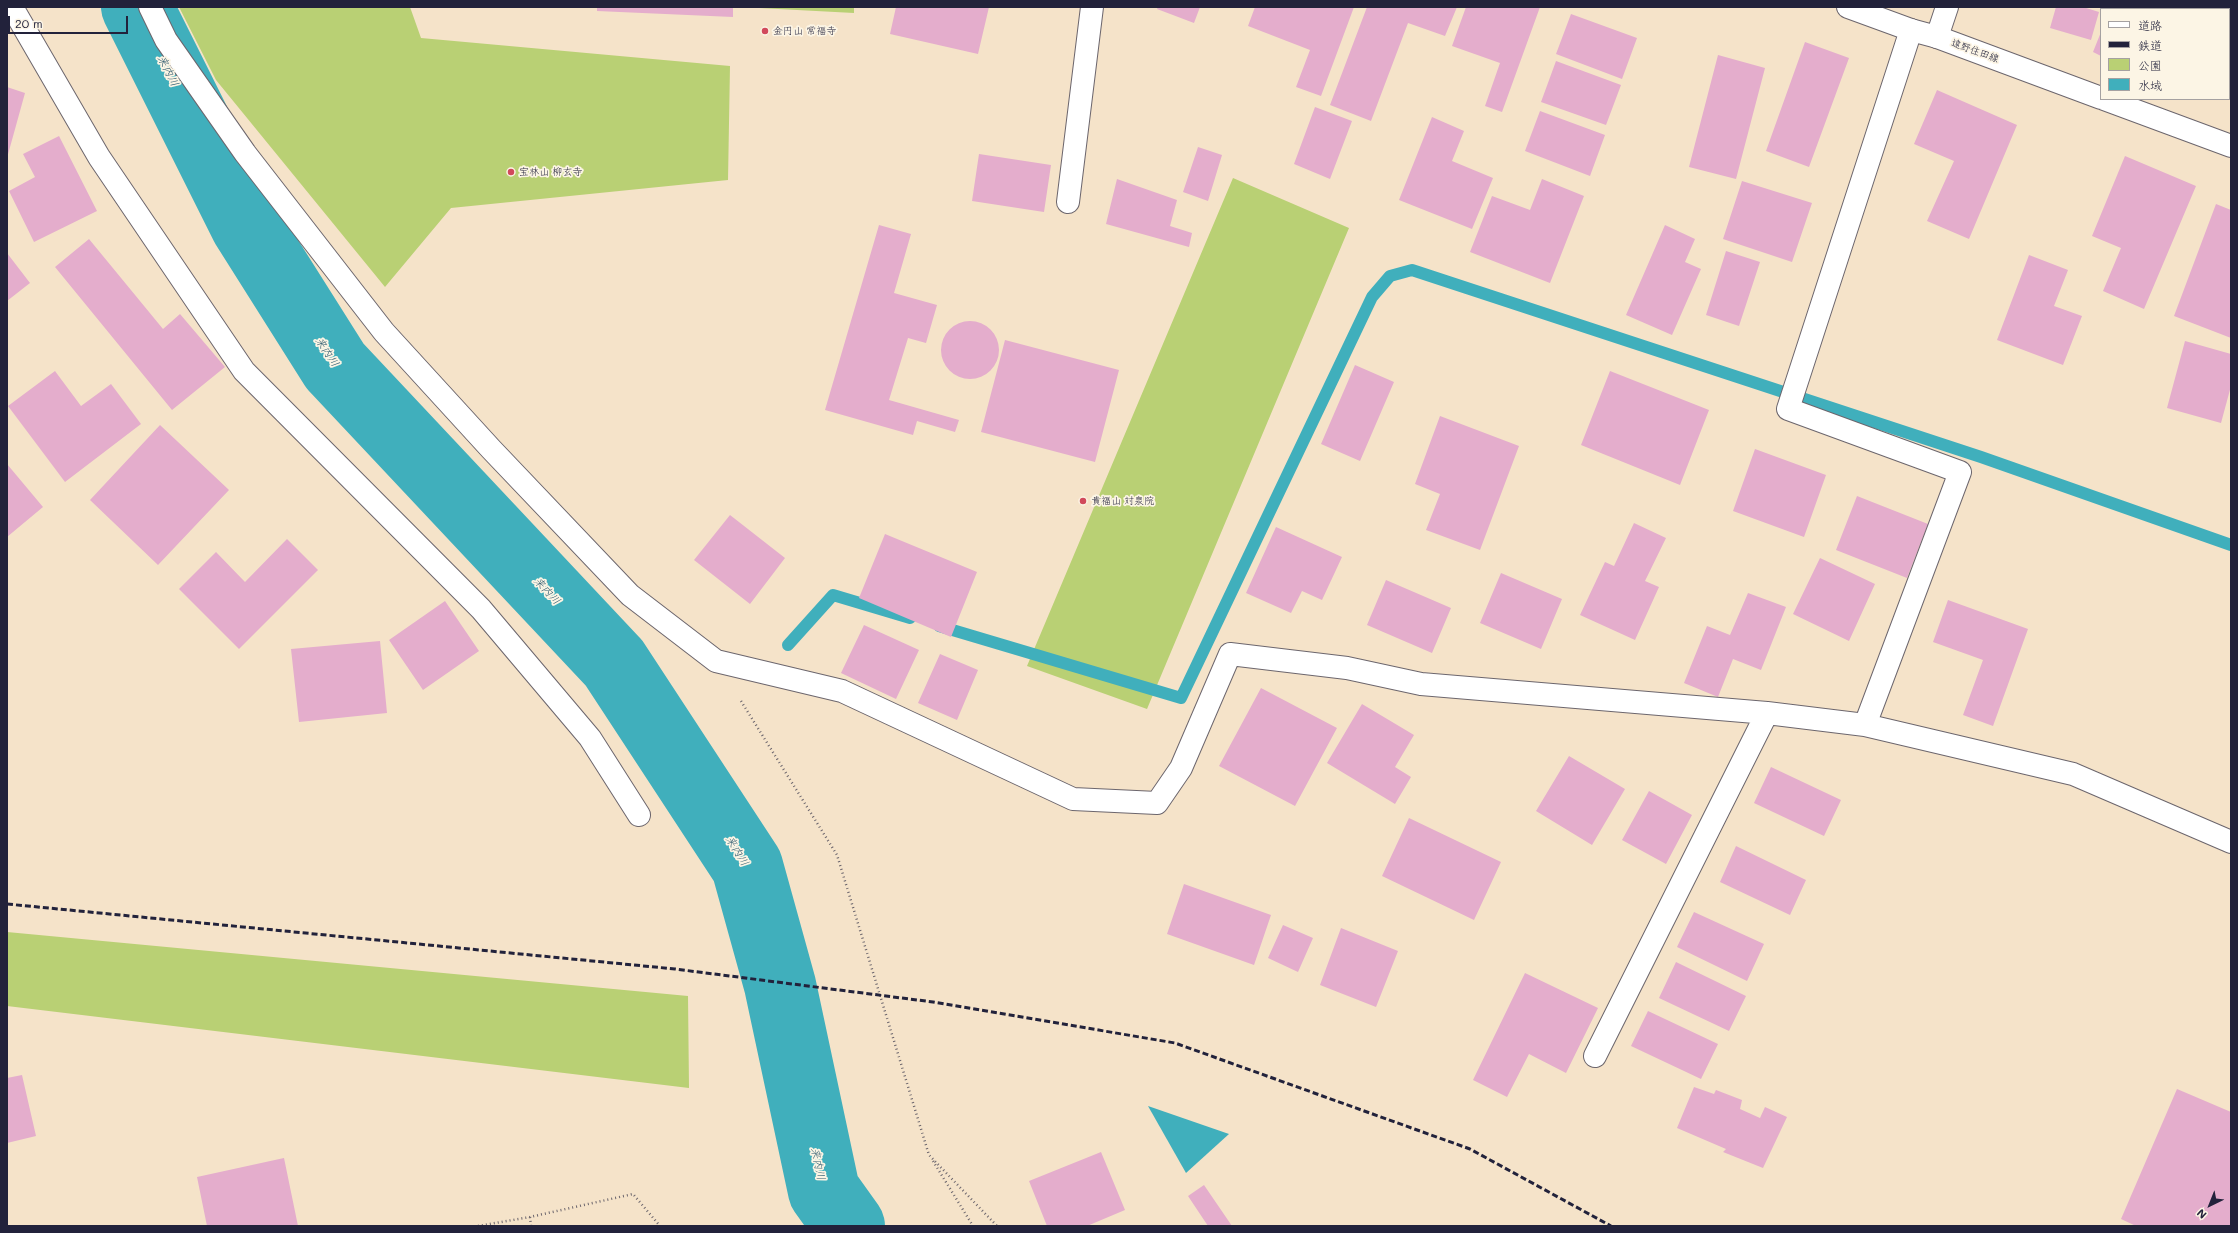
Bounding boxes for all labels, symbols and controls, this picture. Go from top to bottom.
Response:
scale bar [10,8,130,34]
legend [2100,8,2230,100]
text: 20 m [15,15,43,31]
text: 道路 [2138,17,2162,33]
place label: 金円山 常福寺 [773,25,836,37]
marker: 金円山 常福寺 [760,26,770,36]
street label: 遠野住田線 [1949,37,2001,65]
text: 鉄道 [2138,37,2162,53]
water label: 来内川 [155,53,181,89]
text: 公園 [2138,57,2162,73]
text: 水域 [2138,77,2162,93]
place label: 宝林山 柳玄寺 [519,166,582,178]
marker: 宝林山 柳玄寺 [506,167,516,177]
water label: 来内川 [312,335,342,369]
place label: 貴福山 対泉院 [1091,495,1154,507]
marker: 貴福山 対泉院 [1078,496,1088,506]
water label: 来内川 [531,574,563,608]
water label: 来内川 [723,834,751,868]
water label: 来内川 [808,1146,828,1182]
north arrow [2190,1185,2230,1225]
text: N [2193,1206,2210,1222]

